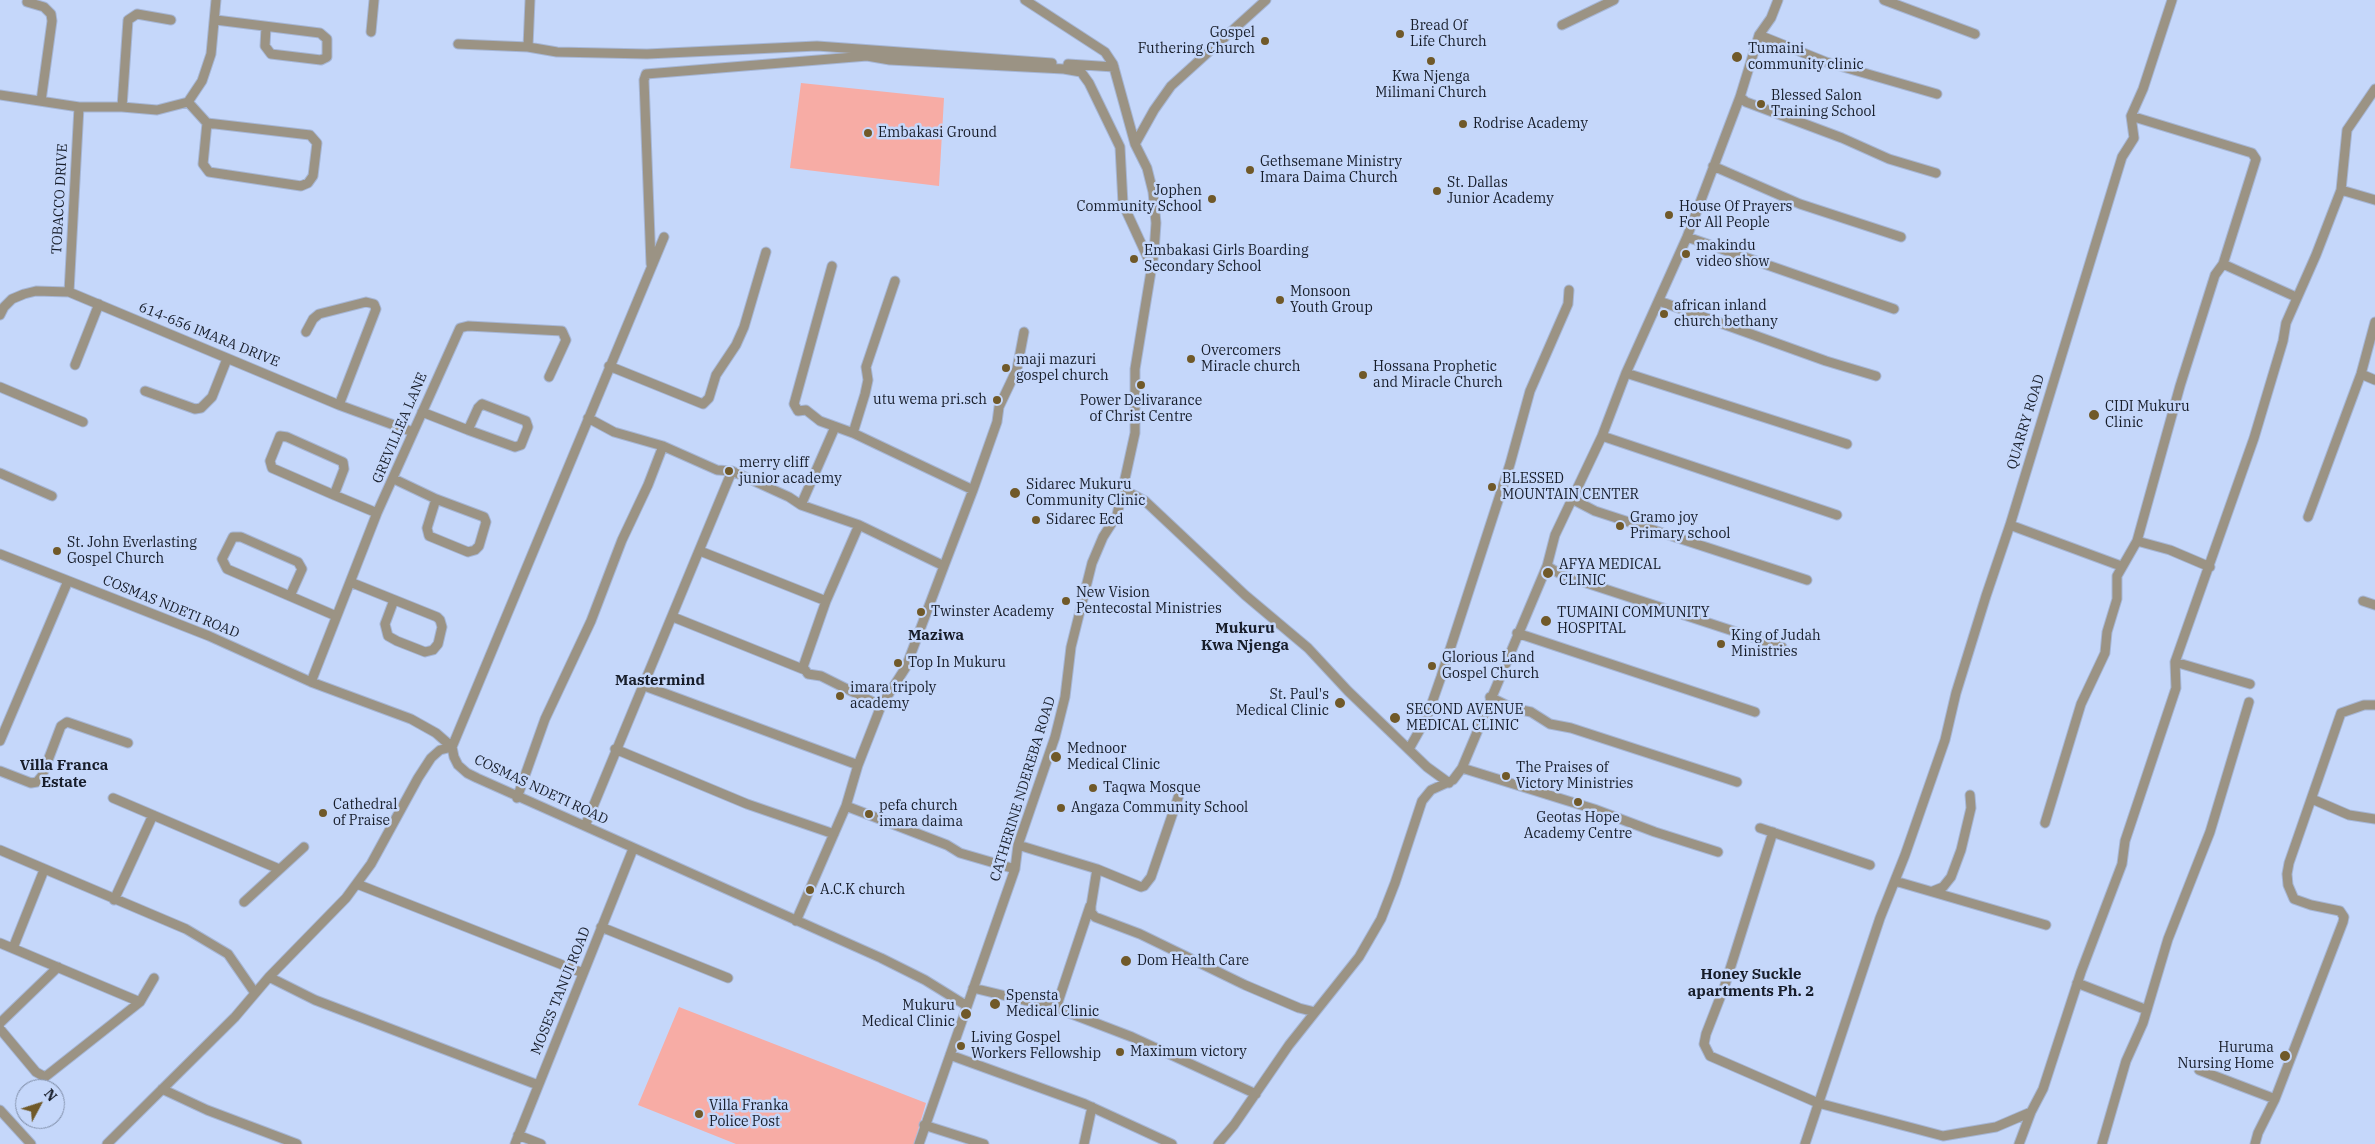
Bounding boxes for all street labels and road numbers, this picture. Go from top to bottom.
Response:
street label: TOBACCO DRIVE [49,143,71,255]
street label: 614-656 IMARA DRIVE [136,299,282,371]
street label: GREVILLEA LANE [369,370,431,486]
street label: QUARRY ROAD [2004,372,2048,472]
street label: COSMAS NDETI ROAD [100,572,242,642]
street label: CATHERINE NDEREBA ROAD [987,694,1059,884]
street label: COSMAS NDETI ROAD [471,752,611,828]
street label: MOSES TANUI ROAD [528,925,594,1057]

